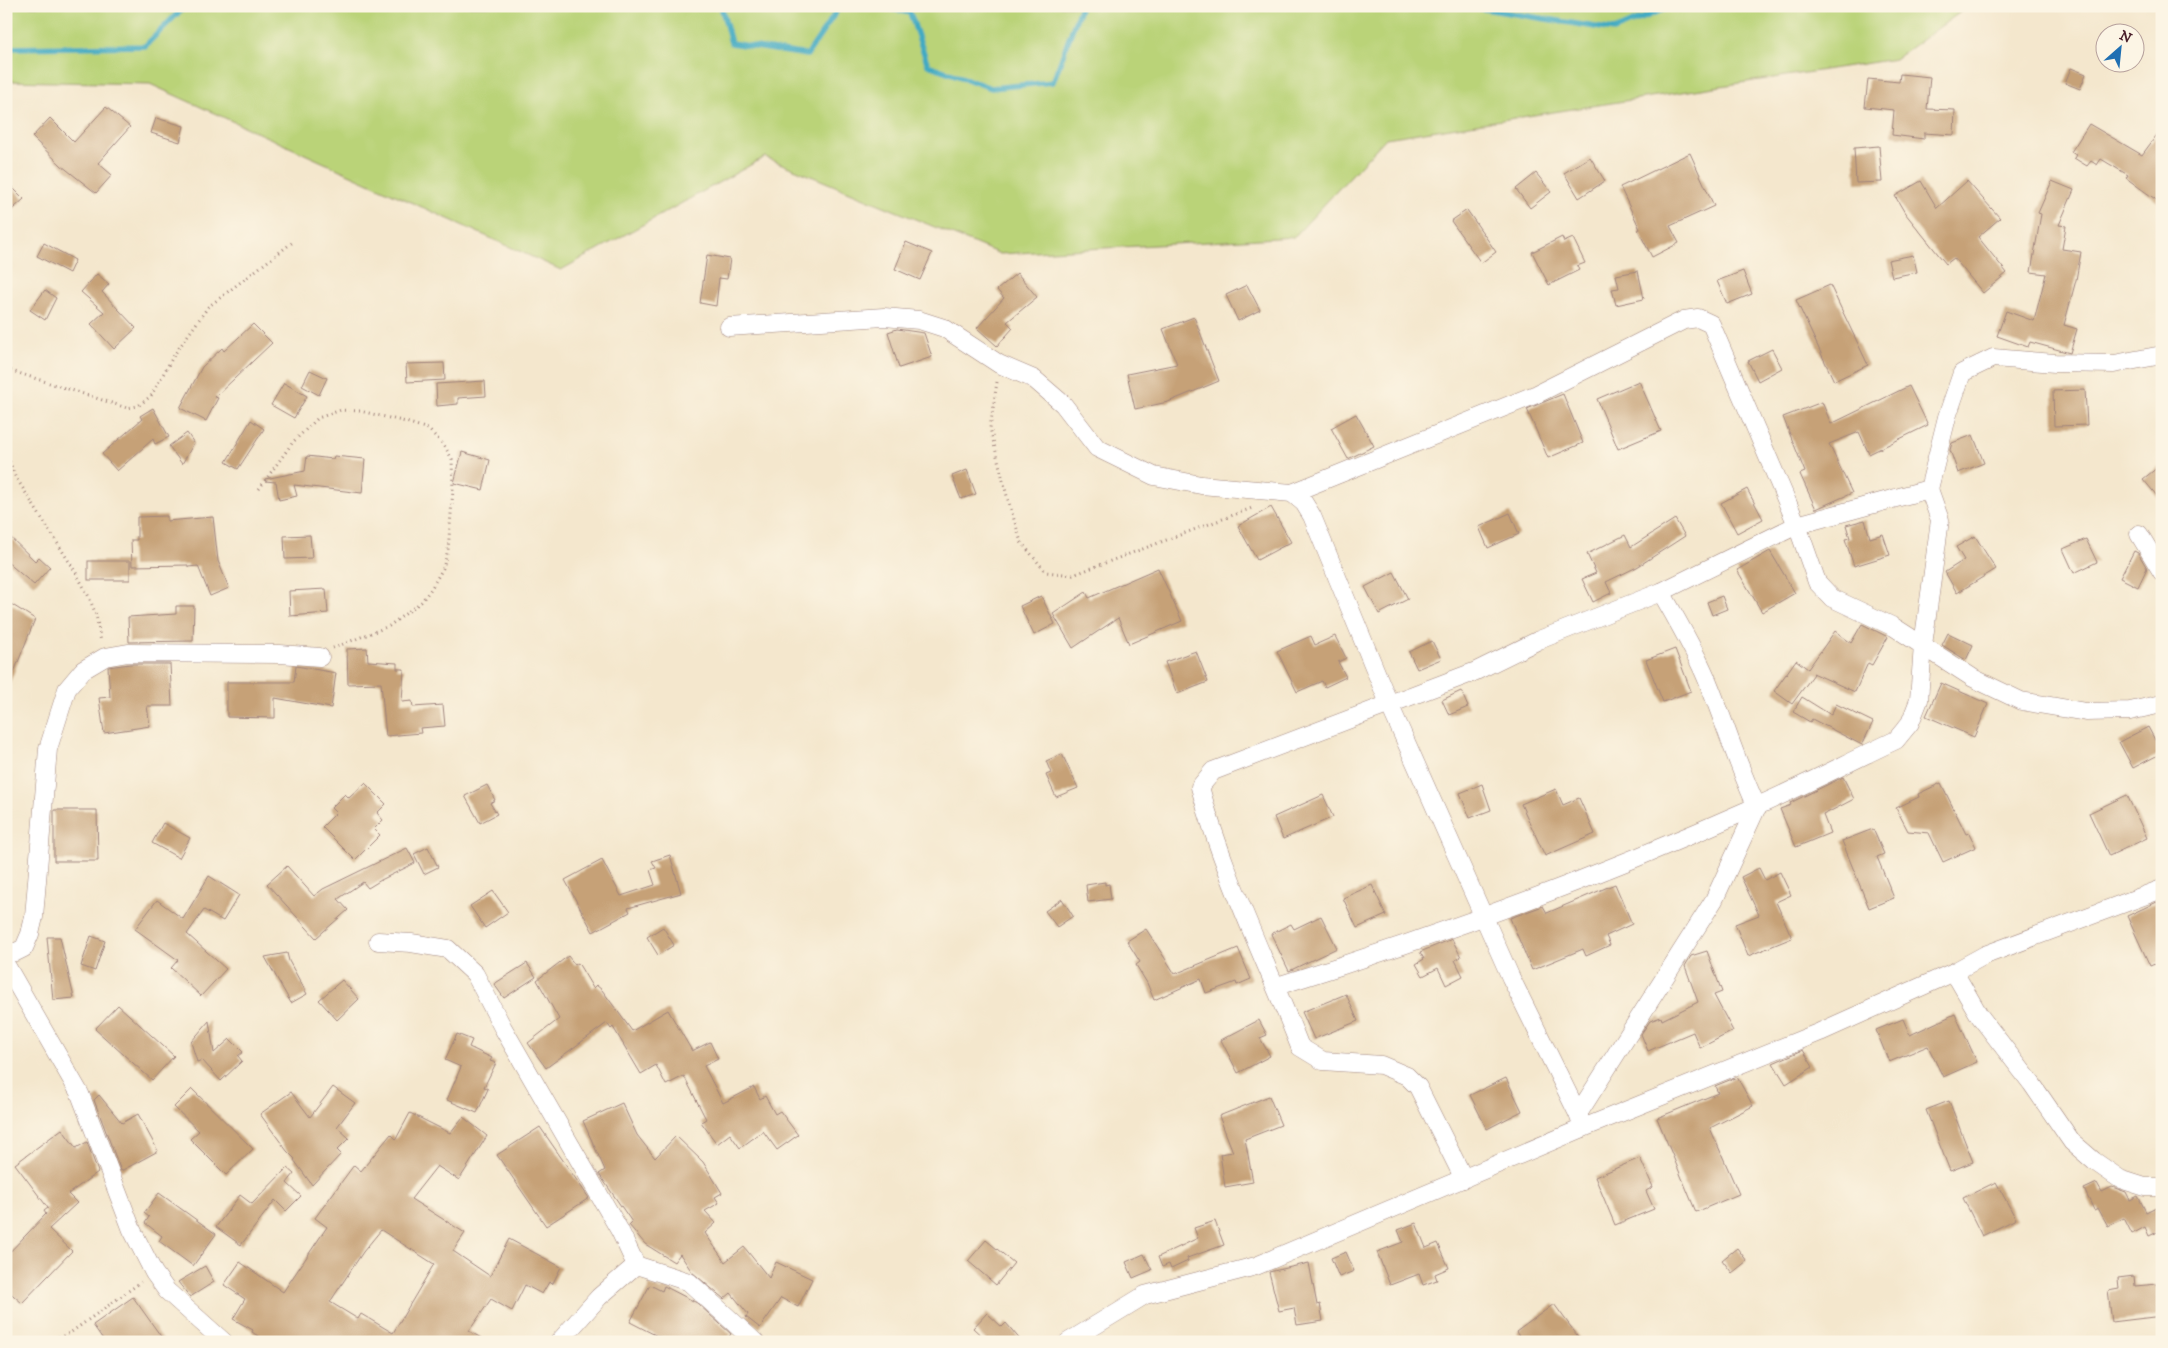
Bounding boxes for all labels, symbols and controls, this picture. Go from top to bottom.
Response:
north arrow [2096,22,2146,72]
text: N [2116,27,2135,48]

